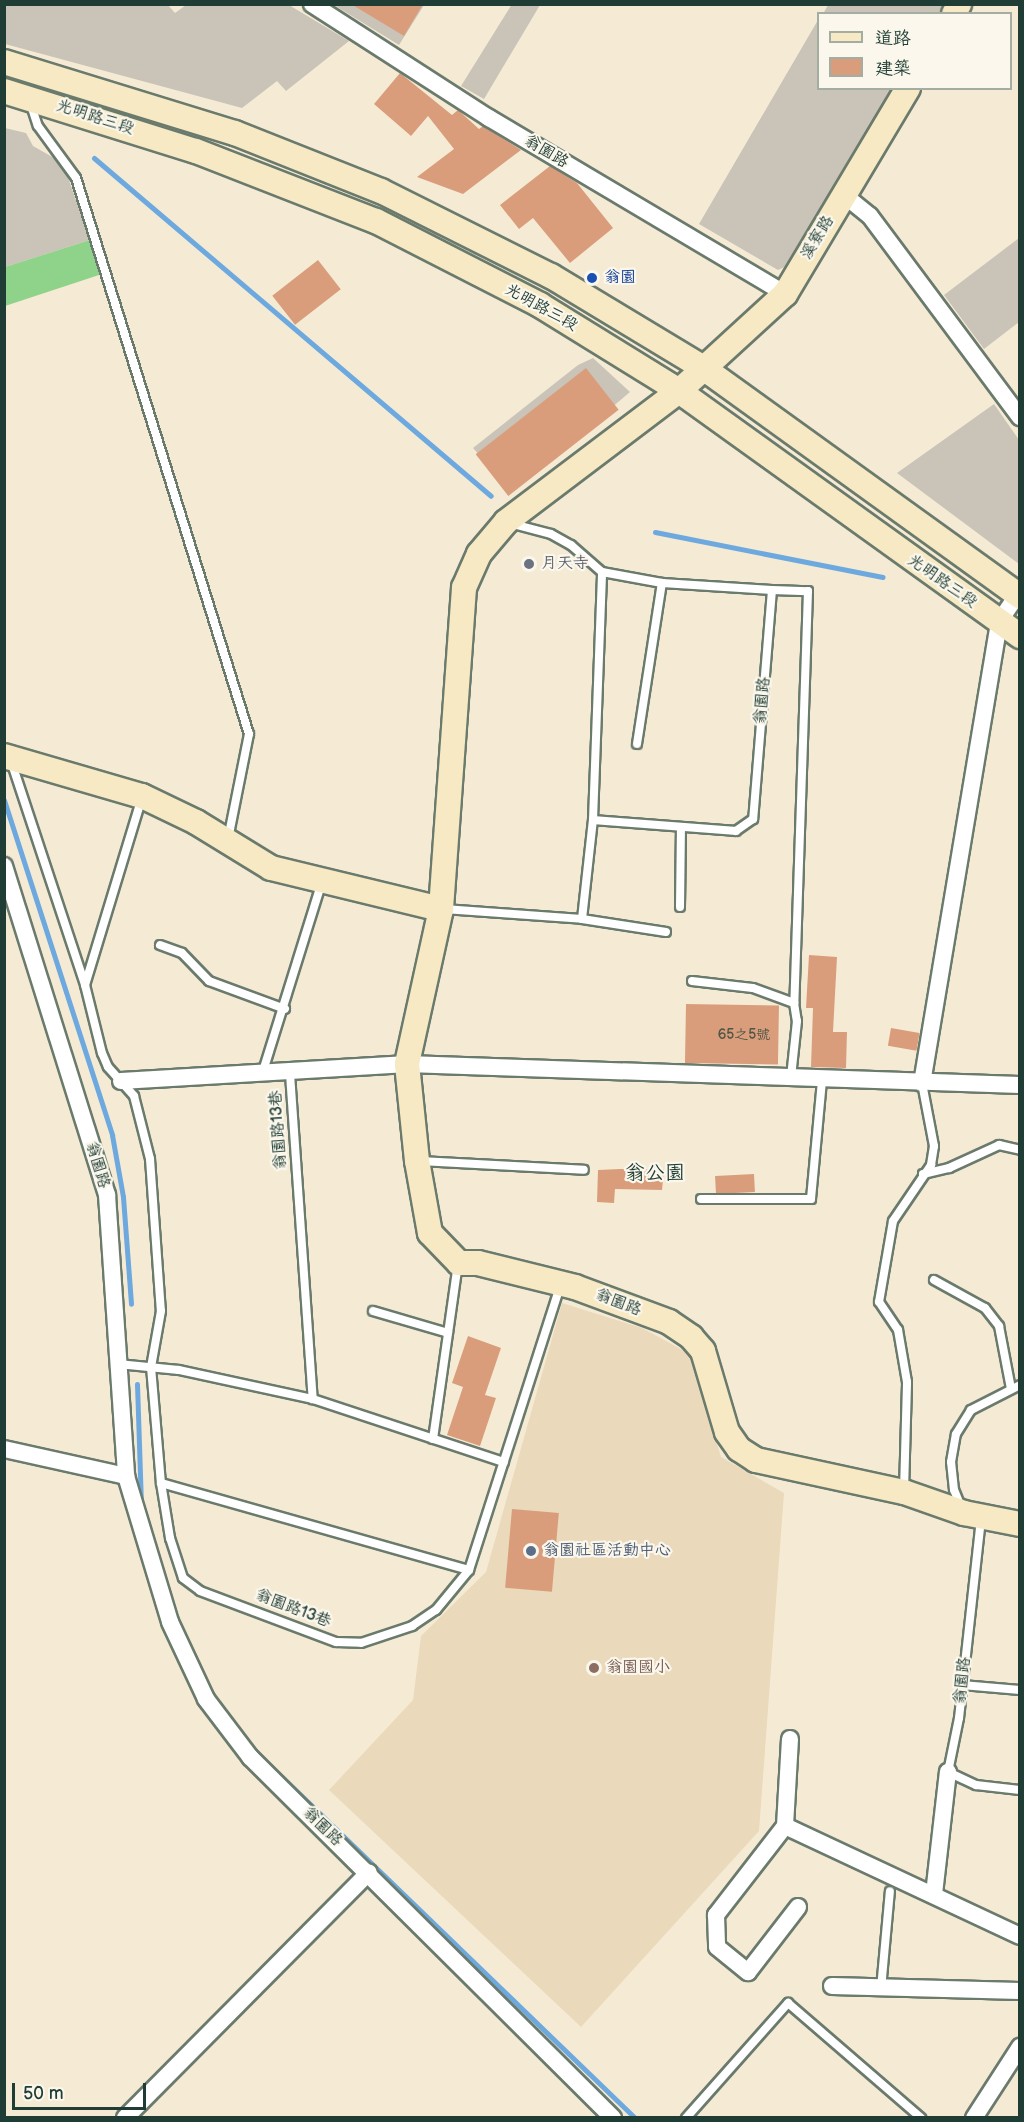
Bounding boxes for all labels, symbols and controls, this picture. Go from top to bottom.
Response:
legend [817,12,1012,90]
text: 道路 [875,28,911,49]
text: 建築 [875,58,911,79]
street label: 光明路三段 [54,97,136,139]
street label: 翁園路 [520,131,572,173]
street label: 溪寮路 [797,212,839,264]
place label: 翁園 [604,268,636,288]
marker: 翁園 [585,271,599,285]
street label: 光明路三段 [501,280,581,336]
street label: 光明路三段 [904,551,980,613]
place label: 月天寺 [541,554,589,574]
marker: 月天寺 [522,557,536,571]
street label: 翁園路 [751,676,775,726]
house number: 65之5號 [718,1027,770,1043]
street label: 翁園路13巷 [267,1089,291,1171]
street label: 翁園路 [81,1139,113,1191]
district label: 翁公園 [625,1161,685,1185]
street label: 翁園路 [592,1285,644,1321]
place label: 翁園社區活動中心 [543,1541,671,1561]
marker: 翁園社區活動中心 [524,1544,538,1558]
street label: 翁園路13巷 [252,1586,334,1632]
street label: 翁園路 [951,1656,975,1706]
place label: 翁園國小 [606,1658,670,1678]
marker: 翁園國小 [587,1661,601,1675]
street label: 翁園路 [298,1803,346,1851]
scale bar [15,2071,148,2109]
text: 50 m [23,2083,64,2104]

